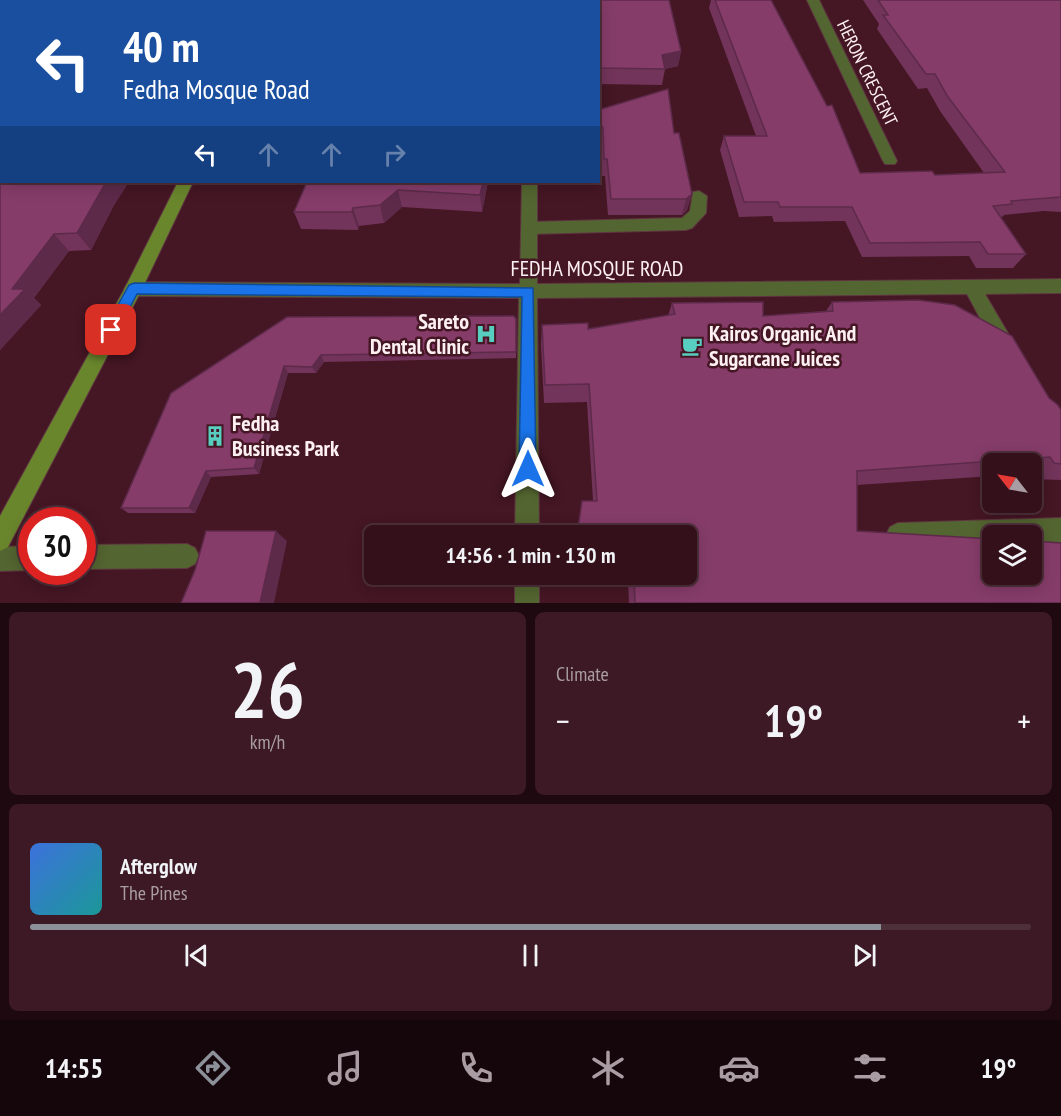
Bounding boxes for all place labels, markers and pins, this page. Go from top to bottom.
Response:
pin [85,304,136,355]
place label: Sareto Dental Clinic [370,307,469,360]
place label: Kairos Organic And Sugarcane Juices [709,319,857,372]
hospital icon: Sareto Dental Clinic [474,322,498,346]
cafe icon: Kairos Organic And Sugarcane Juices [680,334,704,358]
place label: Fedha Business Park [232,409,340,462]
building icon: Fedha Business Park [203,424,227,448]

